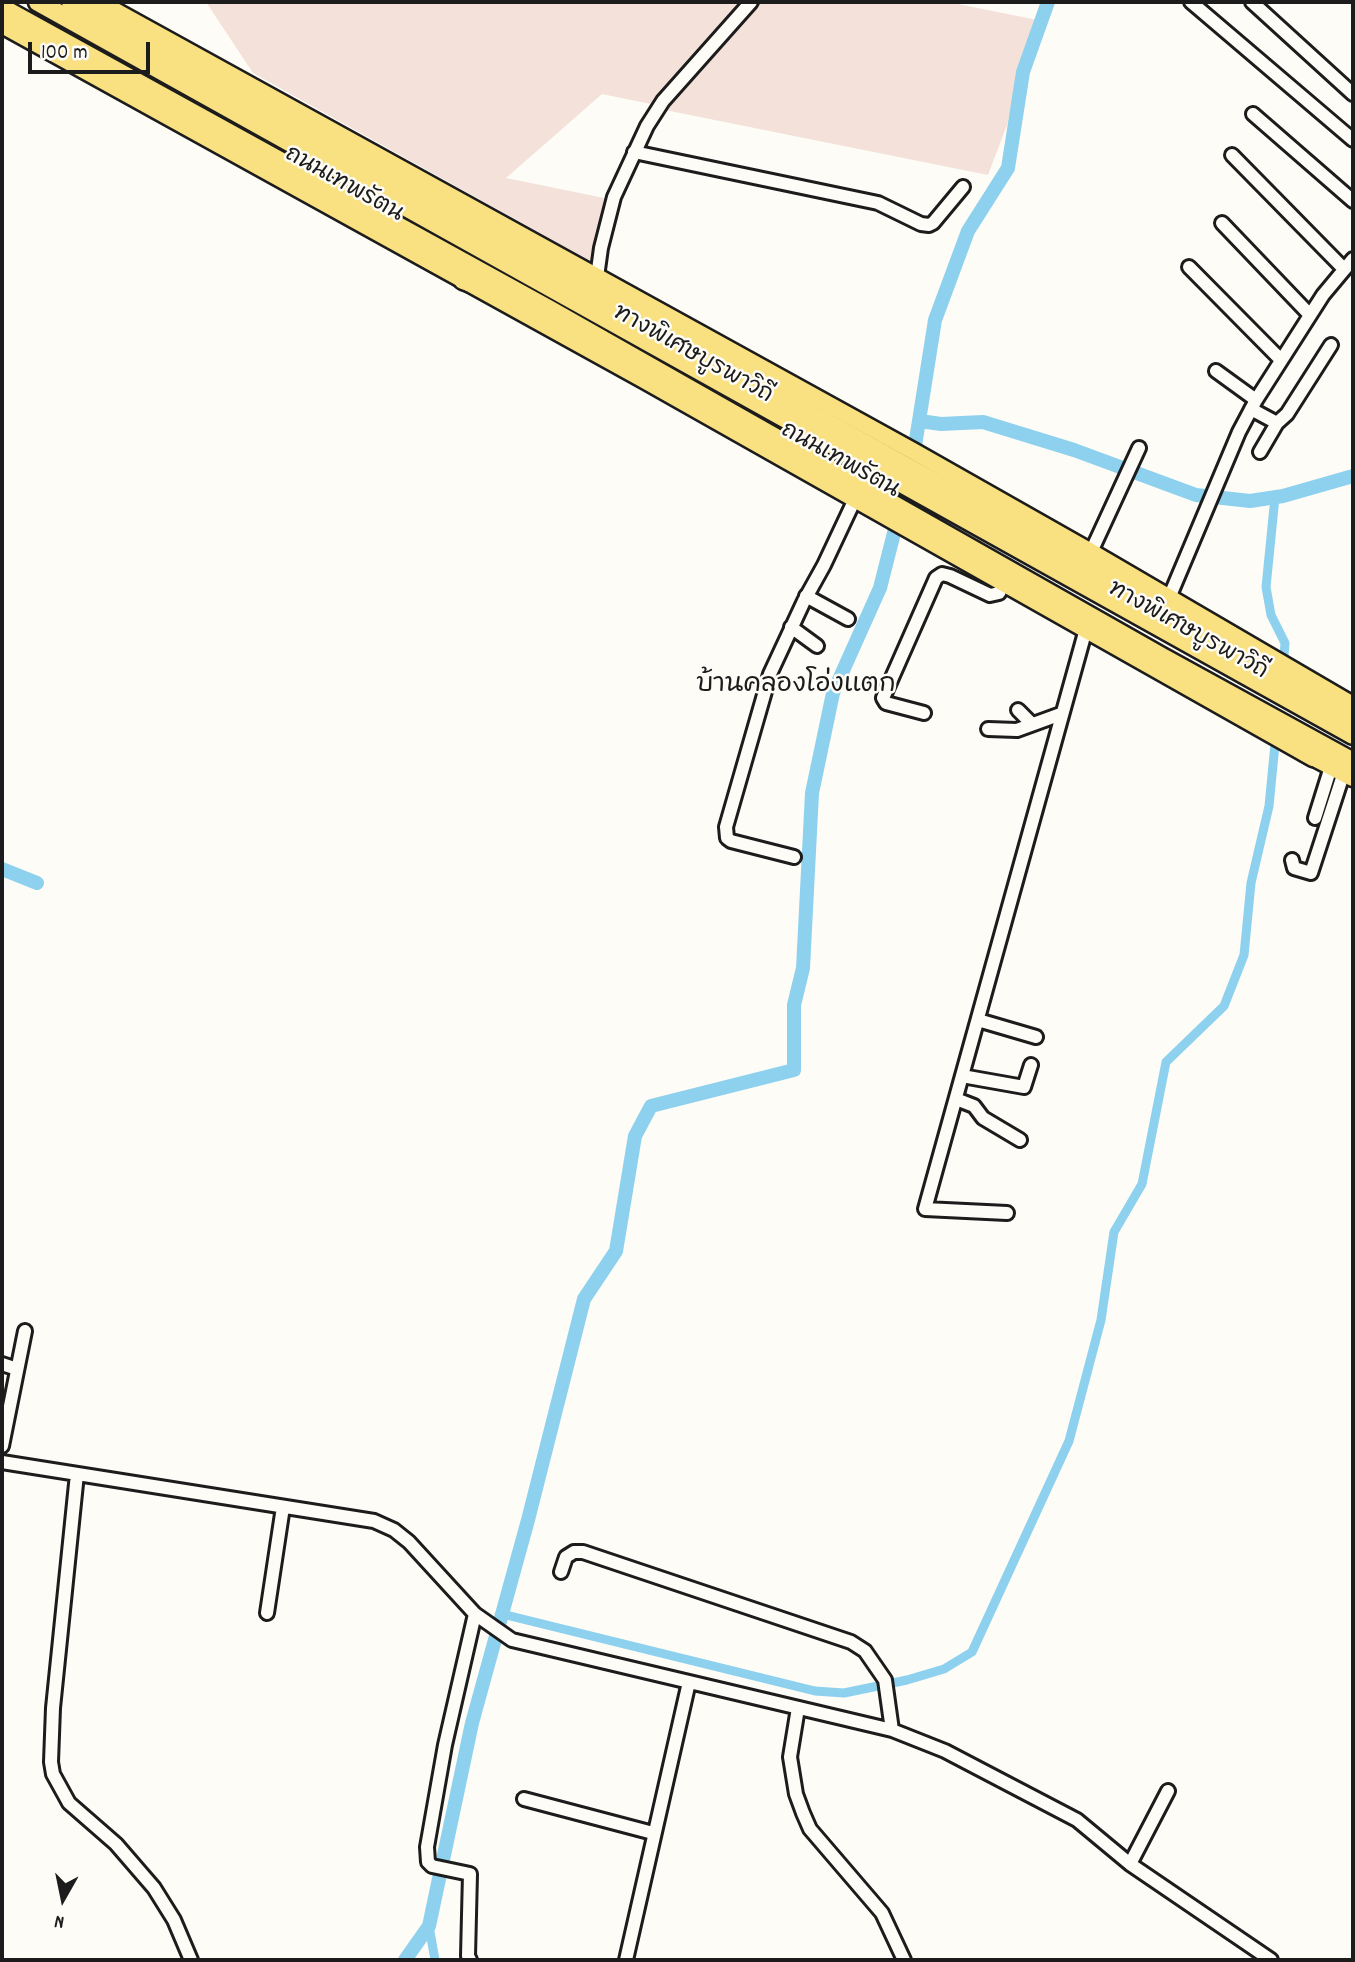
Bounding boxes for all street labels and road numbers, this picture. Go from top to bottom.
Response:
street label: ถนนเทพรัตน [279,142,407,230]
street label: ทางพิเศษบูรพาวิถี [607,301,777,411]
street label: ถนนเทพรัตน [775,418,903,506]
street label: ทางพิเศษบูรพาวิถี [1102,577,1272,687]

